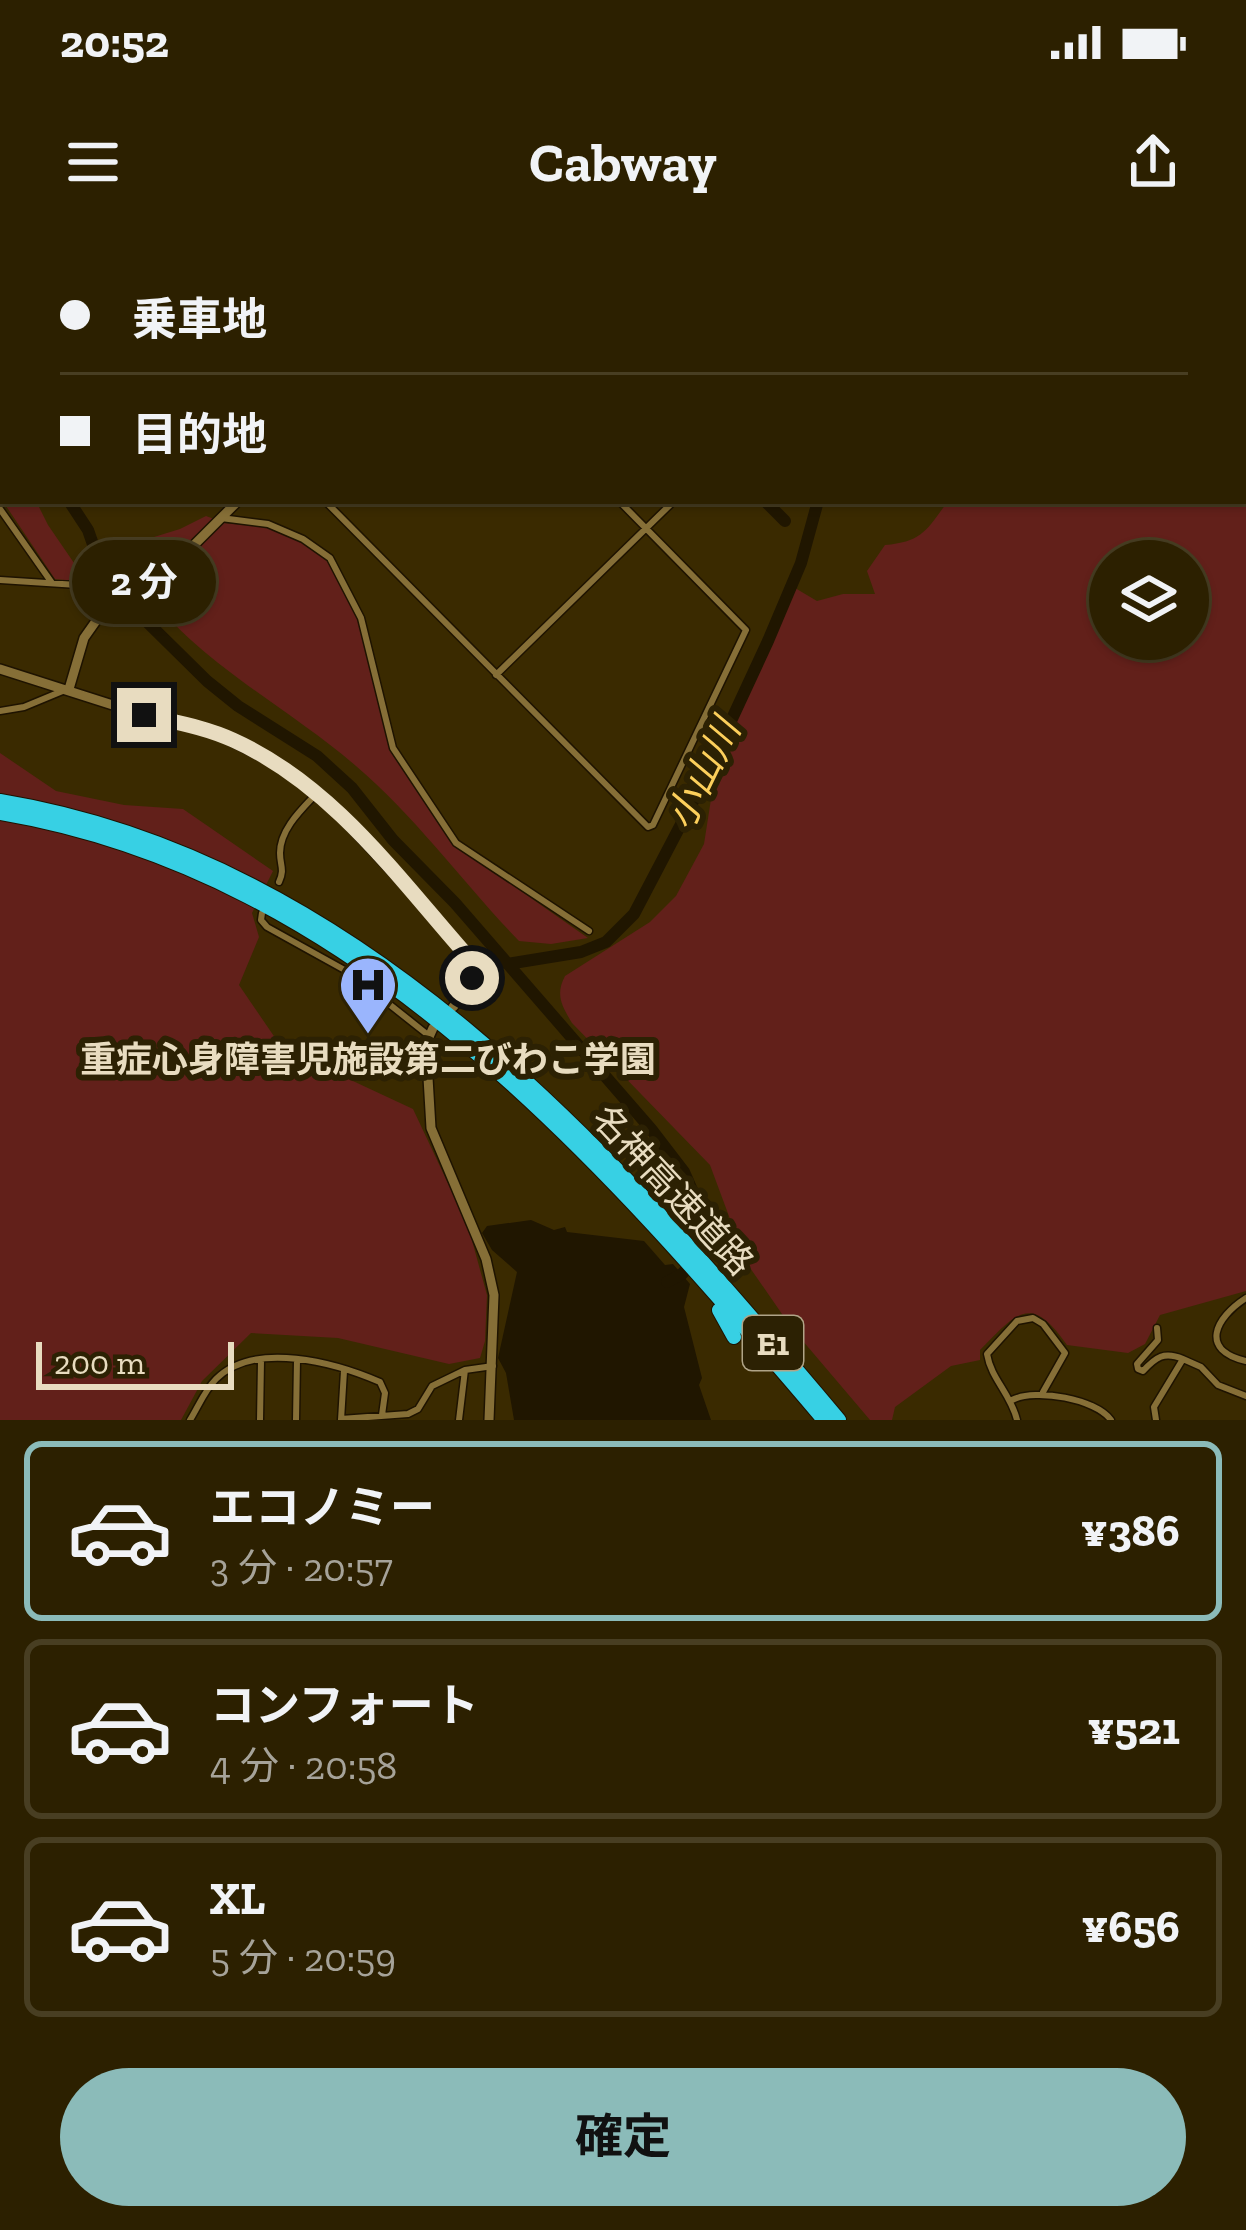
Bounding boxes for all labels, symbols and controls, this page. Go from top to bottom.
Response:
text: 20:52 [60,15,169,69]
icon: menu [60,129,126,195]
icon: share [1120,129,1186,195]
text: Cabway [529,130,717,195]
text: 乗車地 [132,293,267,347]
text: 目的地 [132,408,267,462]
map controls [1089,540,1209,660]
button: layers [1089,540,1209,660]
callout: 2 分 [72,541,216,625]
text: 2 分 [110,558,178,605]
route end [117,688,171,742]
water label: 小山川 [656,708,752,837]
route start [445,951,499,1005]
hospital icon: 重症心身障害児施設第二びわこ学園 [337,954,399,1036]
place label: 重症心身障害児施設第二びわこ学園 [80,1038,656,1081]
street label: 名神高速道路 [584,1096,762,1284]
road number: E1 [743,1316,803,1370]
scale bar [36,1336,234,1389]
text: 200 m [54,1343,145,1382]
icon: car [66,1477,174,1585]
text: エコノミー [210,1481,435,1535]
text: ¥386 [1081,1504,1180,1558]
text: 3 分 · 20:57 [210,1544,393,1591]
icon: car [66,1675,174,1783]
text: コンフォート [210,1679,479,1733]
text: ¥521 [1087,1702,1180,1756]
text: 4 分 · 20:58 [210,1742,397,1789]
text: XL [210,1872,265,1926]
icon: car [66,1873,174,1981]
text: ¥656 [1081,1900,1180,1954]
text: 5 分 · 20:59 [210,1934,396,1981]
button: 確定 [60,2068,1186,2206]

